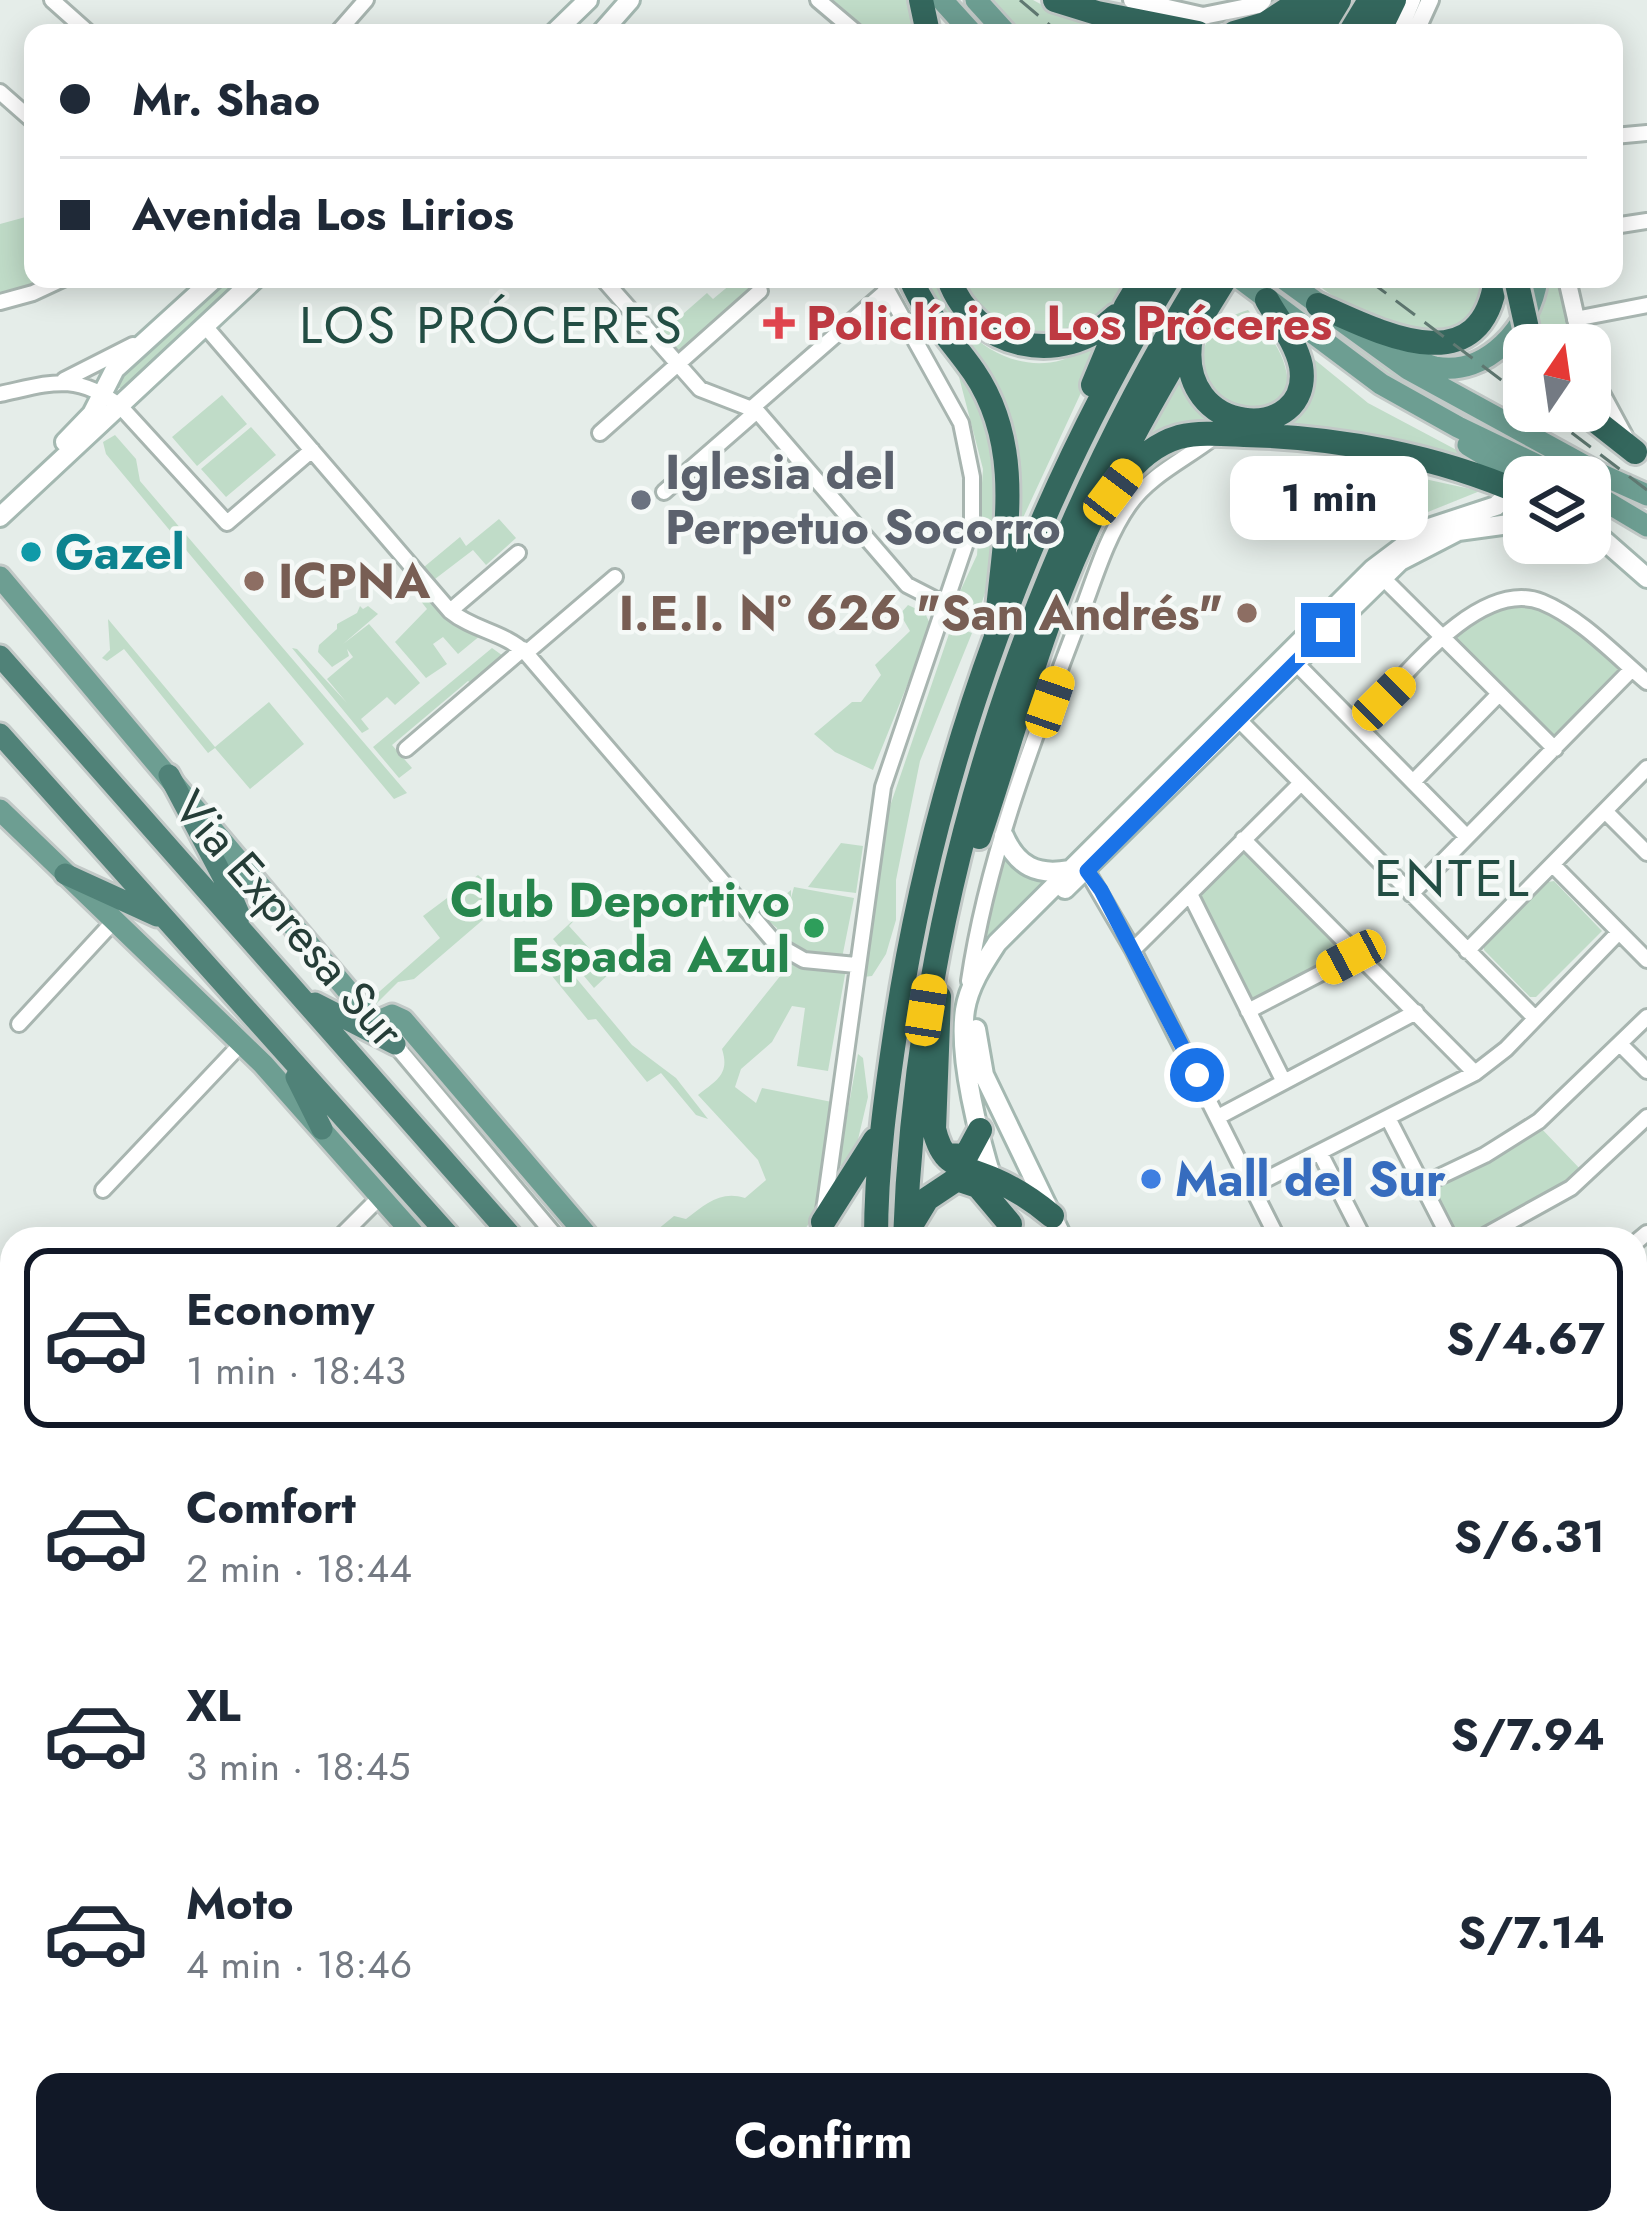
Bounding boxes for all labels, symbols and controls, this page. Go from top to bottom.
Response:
text: Mr. Shao [132,67,320,132]
text: Avenida Los Lirios [132,182,514,247]
district label: LOS PRÓCERES [299,288,685,362]
place label: Policlínico Los Próceres [806,289,1332,358]
marker: Policlínico Los Próceres [763,307,795,339]
north arrow [1503,324,1611,432]
map controls [1503,324,1611,564]
place label: Iglesia del Perpetuo Socorro [665,438,1061,562]
car [1077,452,1149,532]
callout: 1 min [1229,456,1427,540]
button: layers [1503,456,1611,564]
text: 1 min [1281,469,1377,526]
marker: Iglesia del Perpetuo Socorro [628,487,654,513]
place label: Gazel [55,518,185,587]
marker: Gazel [18,539,44,565]
place label: ICPNA [278,547,431,616]
marker: ICPNA [241,568,267,594]
place label: I.E.I. N° 626 "San Andrés" [619,579,1223,648]
marker: I.E.I. N° 626 "San Andrés" [1234,600,1260,626]
route end [1301,603,1355,657]
car [1346,661,1422,737]
car [1021,662,1079,742]
street label: Via Expresa Sur [158,775,421,1063]
district label: ENTEL [1374,841,1532,915]
place label: Club Deportivo Espada Azul [450,866,790,990]
marker: Club Deportivo Espada Azul [801,915,827,941]
car [1311,924,1391,990]
car [903,972,949,1048]
route start [1170,1048,1224,1102]
place label: Mall del Sur [1175,1145,1446,1214]
marker: Mall del Sur [1138,1166,1164,1192]
text: Economy [186,1277,374,1342]
icon: car [42,1284,150,1392]
text: S/4.67 [1446,1306,1605,1371]
text: 1 min · 18:43 [186,1342,406,1399]
text: Comfort [186,1475,356,1540]
icon: car [42,1482,150,1590]
text: S/6.31 [1454,1504,1605,1569]
text: 2 min · 18:44 [186,1540,412,1597]
text: XL [186,1673,241,1738]
icon: car [42,1680,150,1788]
text: S/7.94 [1451,1702,1605,1767]
text: 3 min · 18:45 [186,1738,410,1795]
text: Moto [186,1871,294,1936]
icon: car [42,1878,150,1986]
text: S/7.14 [1458,1900,1605,1965]
text: 4 min · 18:46 [186,1936,412,1993]
button: Confirm [36,2073,1611,2211]

